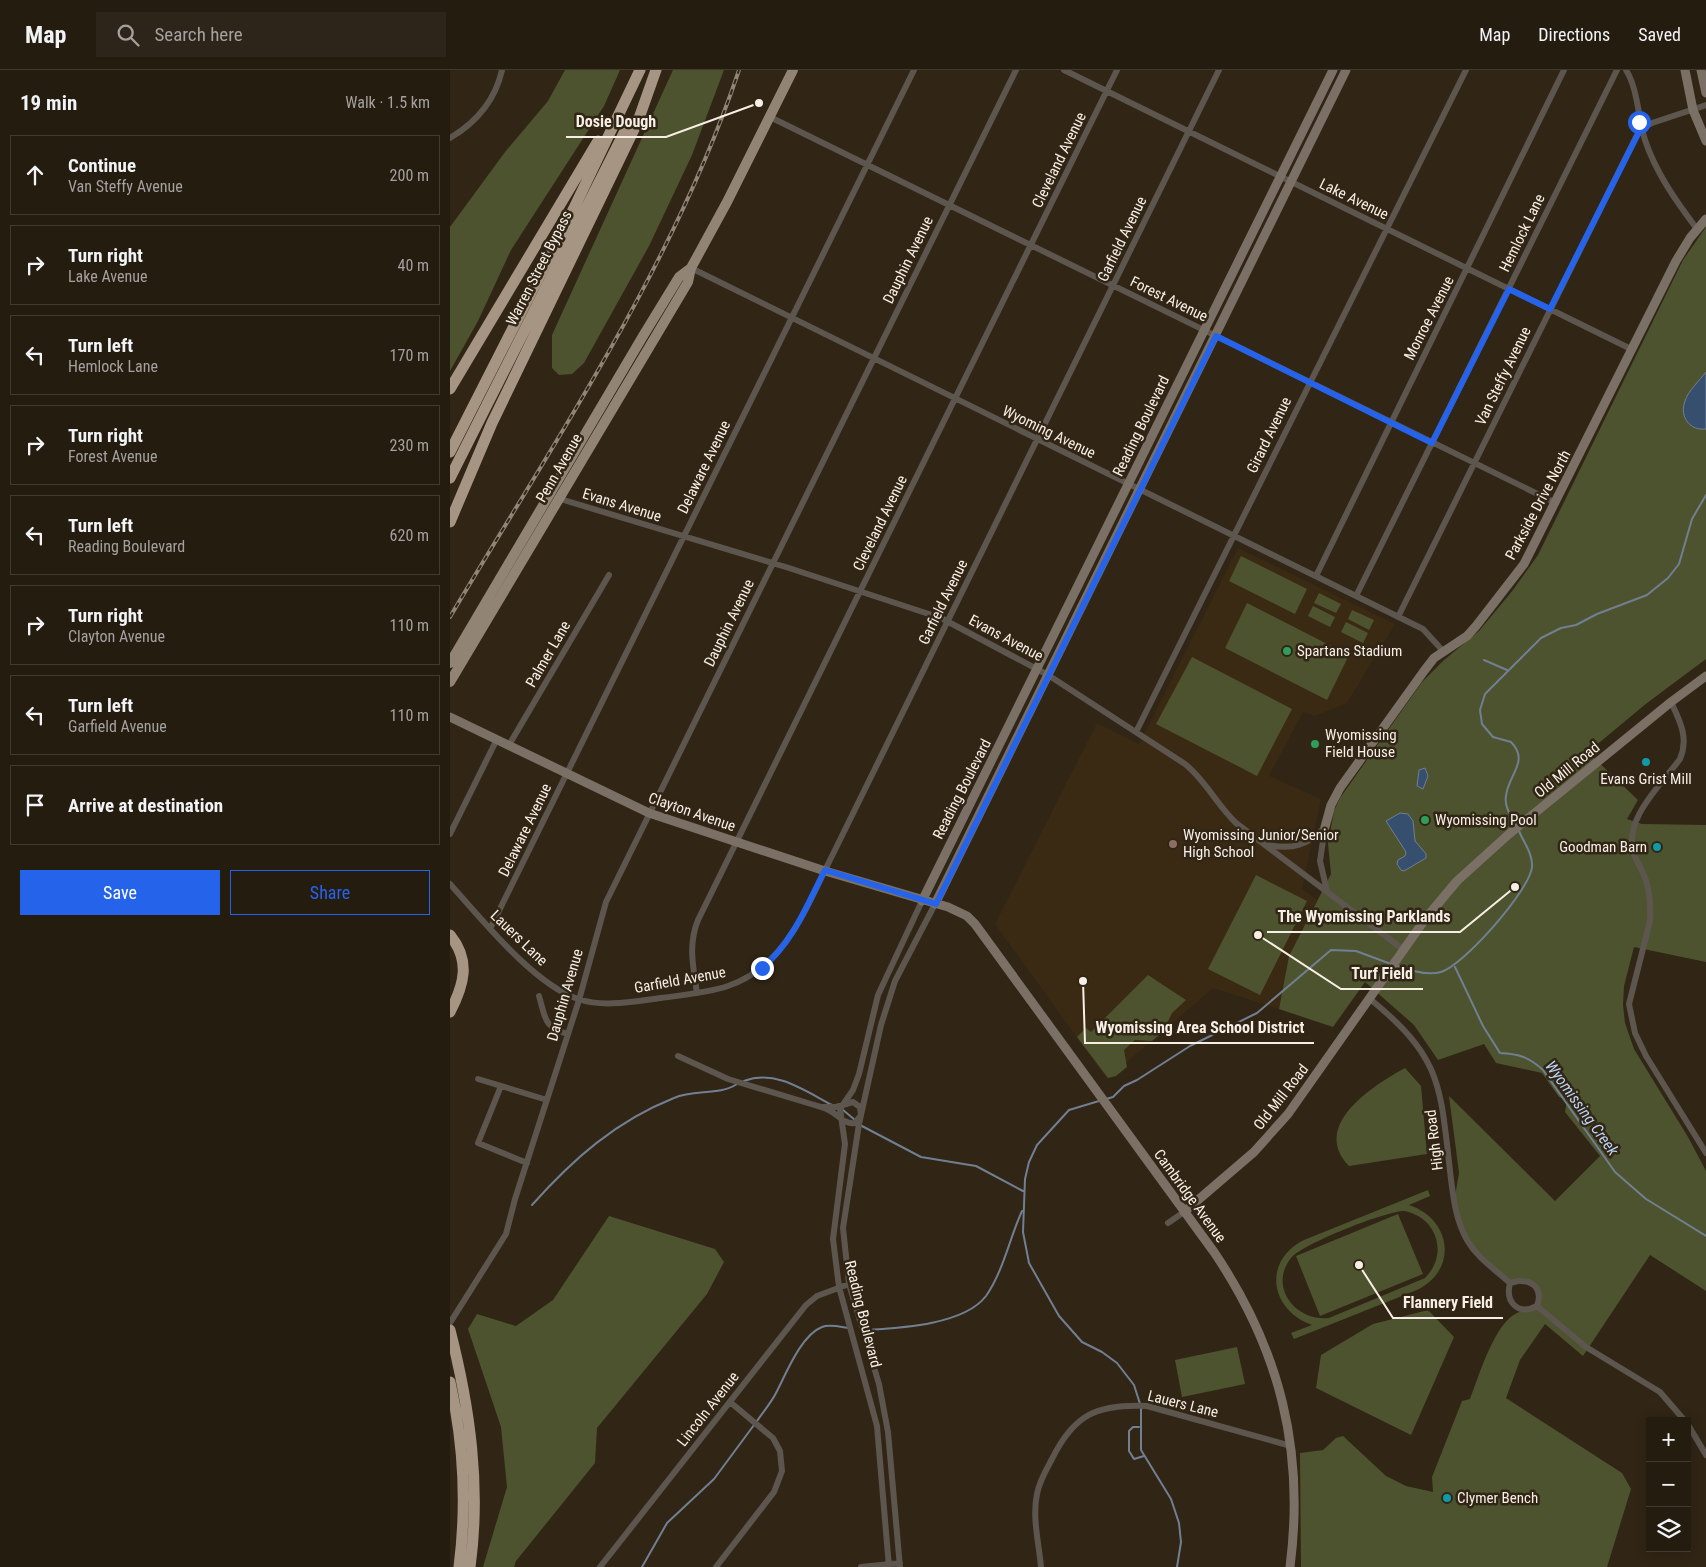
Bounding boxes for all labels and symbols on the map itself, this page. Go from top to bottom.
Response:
callout: Dosie Dough [566,106,666,137]
street label: Cleveland Avenue [1028,109,1090,211]
route start [1628,111,1651,134]
text: Dosie Dough [576,112,656,131]
street label: Lake Avenue [1317,175,1391,223]
street label: Hemlock Lane [1495,191,1549,275]
street label: Garfield Avenue [1094,193,1150,285]
street label: Warren Street Bypass [502,207,576,328]
street label: Dauphin Avenue [879,213,937,307]
street label: Forest Avenue [1127,273,1211,325]
street label: Monroe Avenue [1400,273,1458,363]
street label: Van Steffy Avenue [1471,324,1535,428]
street label: Reading Boulevard [1109,373,1173,479]
street label: Girard Avenue [1243,394,1295,476]
street label: Wyoming Avenue [1000,402,1098,462]
street label: Delaware Avenue [674,418,734,516]
street label: Penn Avenue [532,430,586,506]
street label: Parkside Drive North [1501,447,1575,563]
street label: Cleveland Avenue [849,472,911,574]
street label: Evans Avenue [580,484,664,526]
street label: Garfield Avenue [915,556,971,648]
street label: Dauphin Avenue [700,576,758,670]
street label: Evans Avenue [966,611,1046,665]
street label: Palmer Lane [522,618,574,690]
place label: Spartans Stadium [1297,642,1402,660]
marker: Spartans Stadium [1281,645,1293,657]
place label: Wyomissing Field House [1325,726,1397,761]
street label: Reading Boulevard [929,736,995,842]
marker: Wyomissing Field House [1309,738,1321,750]
street label: Old Mill Road [1531,738,1603,802]
marker: Evans Grist Mill [1640,756,1652,768]
place label: Evans Grist Mill [1600,770,1692,788]
street label: Delaware Avenue [495,781,555,879]
street label: Clayton Avenue [646,789,738,835]
place label: Wyomissing Pool [1435,811,1537,829]
marker: Wyomissing Pool [1419,814,1431,826]
place label: Wyomissing Junior/Senior High School [1183,826,1339,861]
marker: Wyomissing Junior/Senior High School [1167,838,1179,850]
place label: Goodman Barn [1559,838,1647,856]
marker: Goodman Barn [1651,841,1663,853]
callout: The Wyomissing Parklands [1267,901,1460,932]
street label: Lauers Lane [487,906,551,970]
text: The Wyomissing Parklands [1277,907,1451,926]
street label: Dauphin Avenue [543,947,587,1043]
route end [751,957,774,980]
callout: Turf Field [1341,958,1423,989]
street label: Garfield Avenue [633,963,727,997]
text: Turf Field [1351,964,1413,983]
callout: Wyomissing Area School District [1085,1012,1314,1043]
text: Wyomissing Area School District [1096,1018,1305,1037]
water label: Wyomissing Creek [1541,1057,1623,1160]
street label: Old Mill Road [1250,1061,1312,1133]
street label: High Road [1421,1109,1447,1171]
street label: Cambridge Avenue [1150,1146,1230,1246]
street label: Reading Boulevard [841,1259,885,1369]
callout: Flannery Field [1393,1287,1503,1318]
text: Flannery Field [1403,1293,1493,1312]
street label: Lincoln Avenue [673,1368,743,1450]
street label: Lauers Lane [1146,1387,1220,1421]
place label: Clymer Bench [1457,1489,1538,1507]
marker: Clymer Bench [1441,1492,1453,1504]

